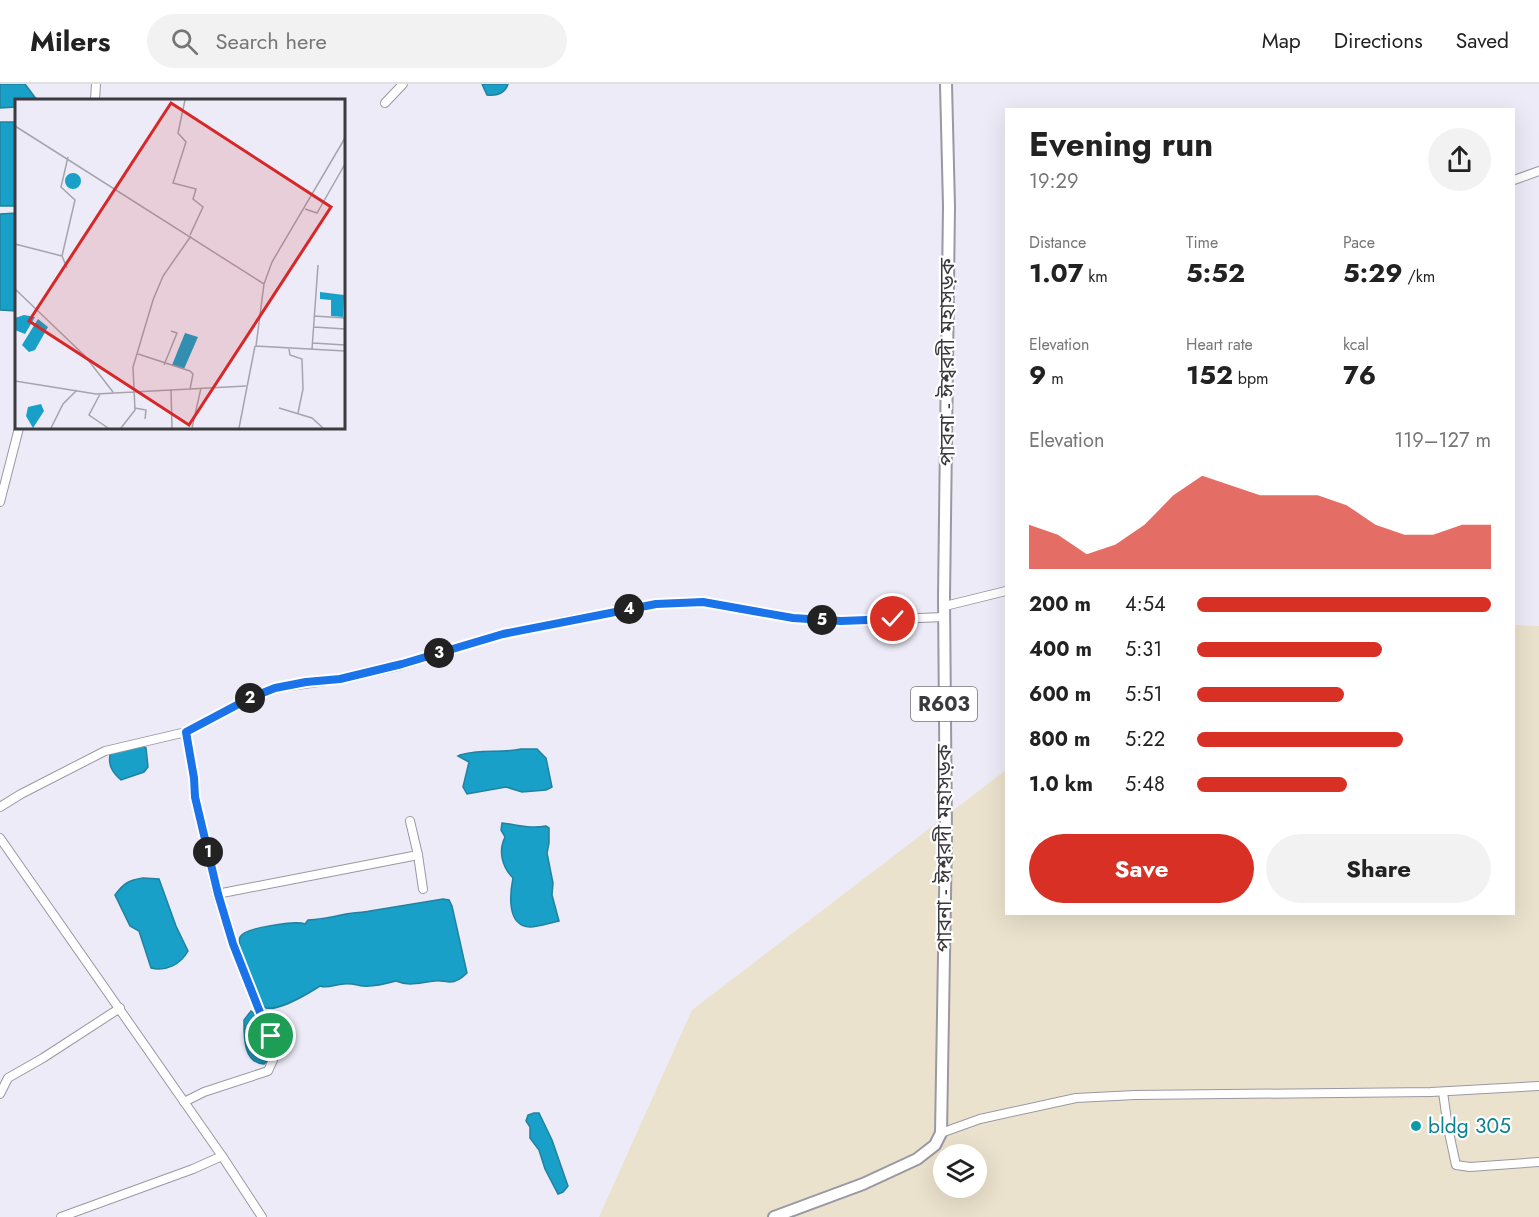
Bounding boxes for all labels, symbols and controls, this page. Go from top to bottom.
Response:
search box [147,14,567,68]
text: Milers [30,21,111,62]
icon: search [168,25,201,58]
text: Search here [216,25,327,57]
text: Map [1262,26,1301,56]
text: Directions [1334,26,1423,56]
text: Saved [1456,26,1509,56]
inset map [15,99,345,429]
text: Evening run [1029,121,1213,168]
button: share [1428,128,1491,191]
text: 19:29 [1029,167,1078,196]
text: Distance [1029,231,1086,254]
text: Time [1186,231,1218,254]
text: Pace [1343,231,1375,254]
text: 1.07 [1029,254,1084,292]
text: 5:52 [1186,254,1245,292]
text: 5:29 [1343,254,1403,292]
street label: পাবনা - ঈশ্বরদী মহাসড়ক [932,257,962,466]
text: km [1084,265,1108,288]
text: /km [1403,265,1435,288]
text: Elevation [1029,333,1089,356]
text: Heart rate [1186,333,1253,356]
text: kcal [1343,333,1369,356]
text: 9 [1029,356,1046,394]
text: 152 [1186,356,1233,394]
text: 76 [1343,356,1376,394]
text: m [1046,367,1064,390]
text: bpm [1233,367,1269,390]
text: Elevation [1029,426,1104,455]
text: 119–127 m [1394,426,1491,455]
text: 200 m [1029,590,1091,619]
text: 4:54 [1125,590,1166,619]
pin [867,593,918,644]
pin: 4 [614,594,644,624]
text: 4 [623,597,635,620]
icon: check [876,602,909,635]
pin: 5 [807,605,837,635]
text: 5 [817,608,827,631]
text: 400 m [1029,635,1092,664]
text: 5:31 [1125,635,1162,664]
pin: 3 [424,638,454,668]
text: 3 [434,641,444,664]
text: 600 m [1029,680,1091,709]
text: 5:51 [1125,680,1163,709]
pin: 2 [235,683,265,713]
text: 2 [245,686,255,709]
road number: R603 [911,687,977,721]
text: 800 m [1029,725,1090,754]
text: 5:22 [1125,725,1165,754]
street label: পাবনা - ঈশ্বরদী মহাসড়ক [929,743,959,952]
text: 1.0 km [1029,770,1093,799]
text: 5:48 [1125,770,1165,799]
button: Save [1029,834,1254,903]
button: Share [1266,834,1491,903]
pin: 1 [193,837,223,867]
text: 1 [204,840,212,863]
pin [245,1010,296,1061]
icon: arrive [254,1019,287,1052]
place label: bldg 305 [1428,1111,1511,1141]
marker: bldg 305 [1409,1119,1423,1133]
map controls [933,1144,987,1198]
button: layers [933,1144,987,1198]

